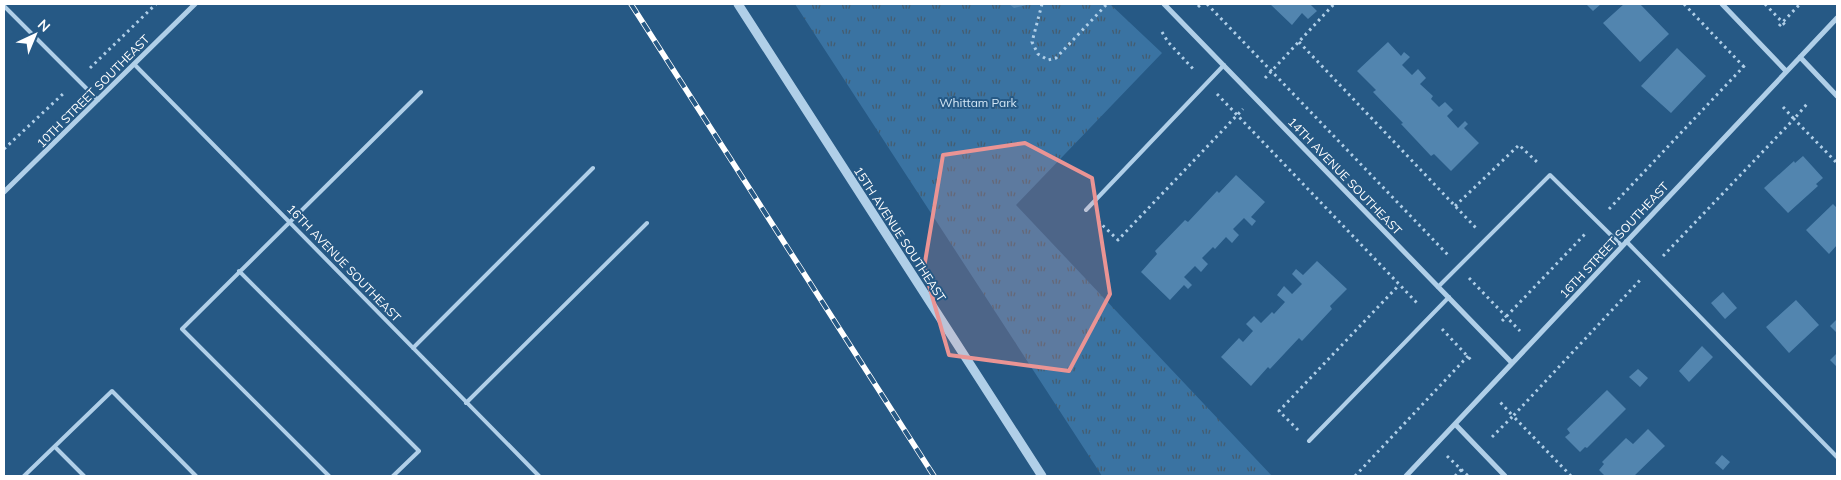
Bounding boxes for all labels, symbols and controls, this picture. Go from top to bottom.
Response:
north arrow [10,10,60,60]
text: N [34,16,54,36]
street label: 10TH STREET SOUTHEAST [34,31,153,150]
park label: Whittam Park [939,95,1018,110]
street label: 14TH AVENUE SOUTHEAST [1285,114,1406,238]
street label: 15TH AVENUE SOUTHEAST [851,164,950,305]
street label: 16TH STREET SOUTHEAST [1556,178,1672,301]
street label: 16TH AVENUE SOUTHEAST [284,201,405,325]

